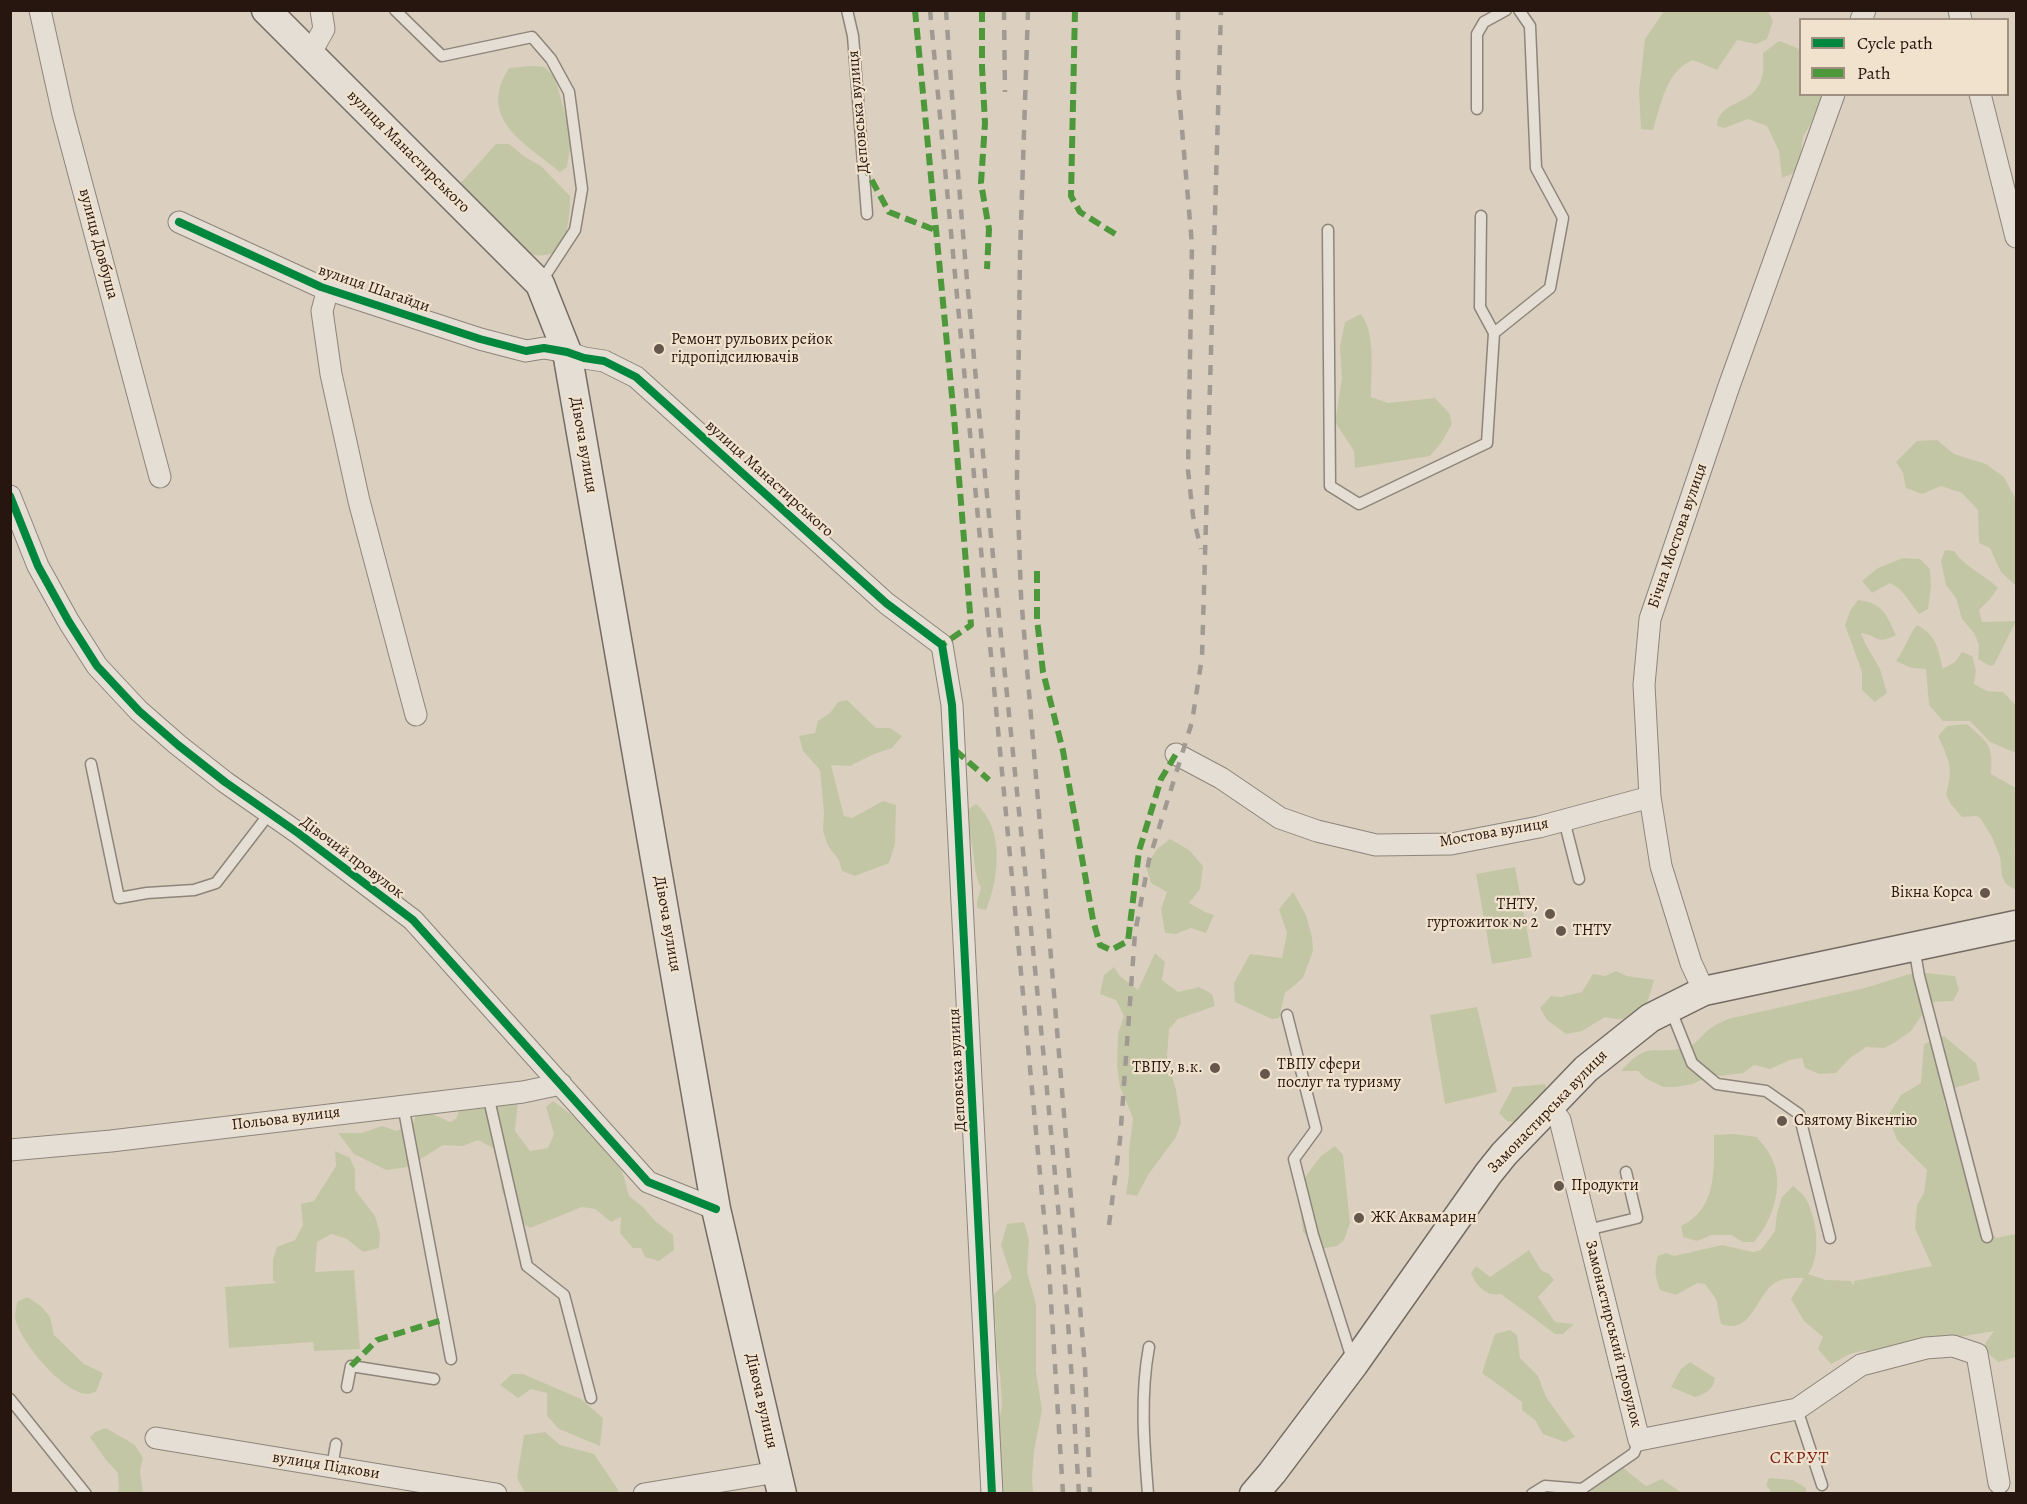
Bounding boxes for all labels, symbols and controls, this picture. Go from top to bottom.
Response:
legend [1799,18,2009,96]
text: Cycle path [1857,31,1933,55]
street label: Деповська вулиця [844,50,874,174]
text: Path [1857,61,1891,85]
street label: вулиця Манастирського [343,87,473,217]
street label: вулиця Довбуша [74,187,122,301]
street label: вулиця Шагайди [316,261,432,317]
place label: Ремонт рульових рейок гідропідсилювачів [671,330,833,368]
marker: Ремонт рульових рейок гідропідсилювачів [652,342,666,356]
street label: Дівоча вулиця [565,395,601,495]
street label: вулиця Манастирського [701,416,837,542]
street label: Бічна Мостова вулиця [1644,461,1712,611]
street label: Дівочий провулок [296,813,408,903]
street label: Мостова вулиця [1438,814,1550,852]
street label: Дівоча вулиця [649,874,685,974]
place label: Вікна Корса [1891,883,1973,903]
marker: Вікна Корса [1978,886,1992,900]
place label: ТНТУ, гуртожиток № 2 [1427,895,1538,933]
marker: ТНТУ, гуртожиток № 2 [1543,907,1557,921]
place label: ТНТУ [1573,921,1611,941]
marker: ТНТУ [1554,924,1568,938]
street label: Деповська вулиця [945,1008,971,1132]
street label: Замонастирська вулиця [1484,1046,1612,1178]
place label: ТВПУ сфери послуг та туризму [1277,1055,1401,1093]
place label: ТВПУ, в.к. [1132,1058,1203,1078]
marker: ТВПУ, в.к. [1208,1061,1222,1075]
marker: ТВПУ сфери послуг та туризму [1258,1067,1272,1081]
street label: Польова вулиця [231,1103,341,1135]
place label: Святому Вікентію [1794,1111,1917,1131]
marker: Святому Вікентію [1775,1114,1789,1128]
place label: Продукти [1571,1176,1639,1196]
marker: Продукти [1552,1179,1566,1193]
place label: ЖК Аквамарин [1371,1208,1476,1228]
marker: ЖК Аквамарин [1352,1211,1366,1225]
street label: Замонастирський провулок [1580,1238,1646,1430]
street label: Дівоча вулиця [741,1351,781,1451]
street label: вулиця Підкови [271,1448,381,1484]
district label: СКРУТ [1770,1448,1830,1470]

